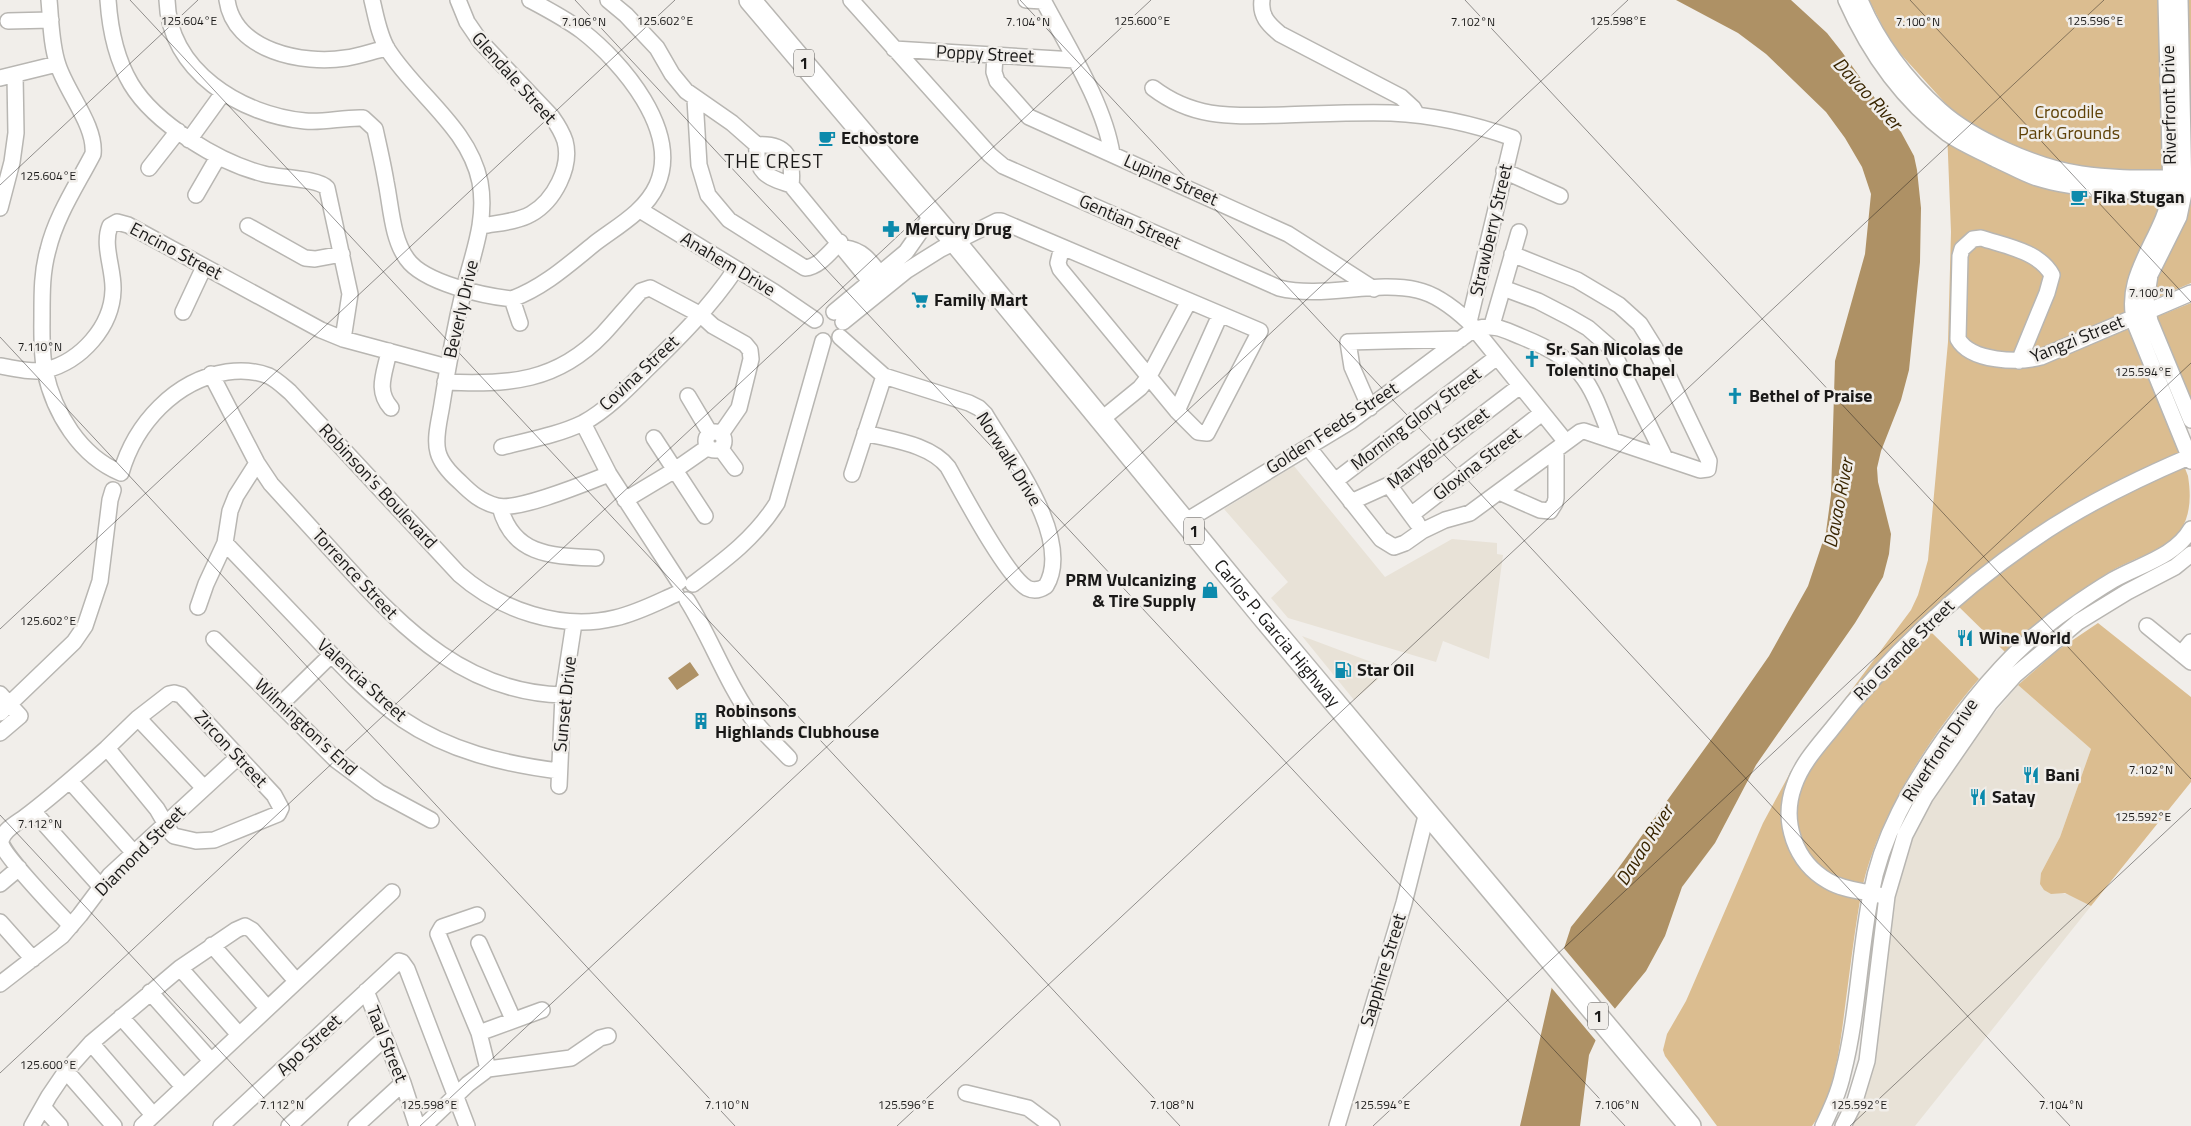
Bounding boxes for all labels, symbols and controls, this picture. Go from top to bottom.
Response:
text: 125.604°E [161,11,217,30]
text: 125.602°E [637,11,693,30]
text: 125.600°E [1114,11,1170,30]
text: 125.598°E [1590,11,1646,30]
text: 125.596°E [2067,11,2123,30]
text: 7.106°N [562,12,606,31]
text: 7.104°N [1006,12,1050,31]
text: 7.102°N [1451,12,1495,31]
text: 7.100°N [1896,12,1940,31]
street label: Glendale Street [465,25,564,130]
street label: Poppy Street [935,37,1035,70]
street label: Riverfront Drive [2154,45,2183,165]
road number: 1 [794,49,814,76]
water label: Davao River [1827,50,1911,137]
park label: Crocodile Park Grounds [2018,98,2120,146]
place label: Echostore [841,124,919,151]
cafe icon: Echostore [817,128,837,148]
district label: THE CREST [724,146,824,175]
street label: Lupine Street [1120,147,1223,213]
street label: Strawberry Street [1462,160,1519,299]
text: 125.604°E [20,166,76,185]
place label: Fika Stugan [2093,183,2185,210]
street label: Gentian Street [1075,187,1186,256]
cafe icon: Fika Stugan [2069,187,2089,207]
street label: Encino Street [125,215,228,286]
place label: Mercury Drug [905,215,1012,242]
pharmacy icon: Mercury Drug [881,219,901,239]
street label: Anahem Drive [676,225,781,303]
street label: Beverly Drive [436,257,485,361]
text: 7.100°N [2129,283,2173,302]
place label: Family Mart [934,286,1028,313]
supermarket icon: Family Mart [910,290,930,310]
street label: Yangzi Street [2026,307,2128,370]
street label: Covina Street [593,328,685,417]
place label: Sr. San Nicolas de Tolentino Chapel [1546,335,1683,383]
text: 7.110°N [18,337,62,356]
church icon: Sr. San Nicolas de Tolentino Chapel [1522,349,1542,369]
street label: Morning Glory Street [1345,360,1487,477]
text: 125.594°E [2115,362,2171,381]
street label: Golden Feeds Street [1260,374,1404,480]
place label: Bethel of Praise [1749,382,1872,409]
church icon: Bethel of Praise [1725,386,1745,406]
street label: Marygold Street [1381,400,1495,495]
street label: Norwalk Drive [970,406,1049,511]
street label: Robinson's Boulevard [313,417,444,555]
street label: Gloxina Street [1427,420,1527,507]
water label: Davao River [1815,454,1861,550]
road number: 1 [1184,518,1204,544]
street label: Torrence Street [306,522,405,626]
street label: Carlos P. Garcia Highway [1208,553,1347,713]
place label: PRM Vulcanizing & Tire Supply [1065,566,1196,614]
shop icon: PRM Vulcanizing & Tire Supply [1200,580,1220,600]
street label: Rio Grande Street [1847,592,1961,706]
text: 125.602°E [20,611,76,630]
place label: Wine World [1979,624,2071,651]
restaurant icon: Wine World [1955,628,1975,648]
street label: Valencia Street [311,632,414,728]
street label: Sunset Drive [546,655,583,753]
place label: Star Oil [1357,656,1414,683]
fuel station icon: Star Oil [1333,660,1353,680]
street label: Wilmington's End [249,672,364,782]
street label: Riverfront Drive [1895,693,1984,807]
place label: Robinsons Highlands Clubhouse [715,697,879,745]
street label: Zircon Street [188,704,275,794]
building icon: Robinsons Highlands Clubhouse [691,711,711,731]
text: 7.102°N [2129,760,2173,779]
place label: Bani [2045,761,2080,788]
restaurant icon: Bani [2021,765,2041,785]
place label: Satay [1992,783,2036,810]
restaurant icon: Satay [1968,787,1988,807]
water label: Davao River [1607,797,1681,891]
street label: Diamond Street [88,799,192,902]
text: 125.592°E [2115,807,2171,826]
text: 7.112°N [18,814,62,833]
street label: Sapphire Street [1353,909,1413,1030]
street label: Taal Street [360,1001,415,1087]
road number: 1 [1588,1002,1608,1030]
street label: Apo Street [270,1007,348,1082]
text: 125.600°E [20,1055,76,1074]
text: 7.112°N [260,1095,304,1114]
text: 125.598°E [401,1095,457,1114]
text: 7.110°N [705,1095,749,1114]
text: 125.596°E [878,1095,934,1114]
text: 7.108°N [1150,1095,1194,1114]
text: 125.594°E [1354,1095,1410,1114]
text: 7.106°N [1595,1095,1639,1114]
text: 125.592°E [1831,1095,1887,1114]
text: 7.104°N [2039,1095,2083,1114]

